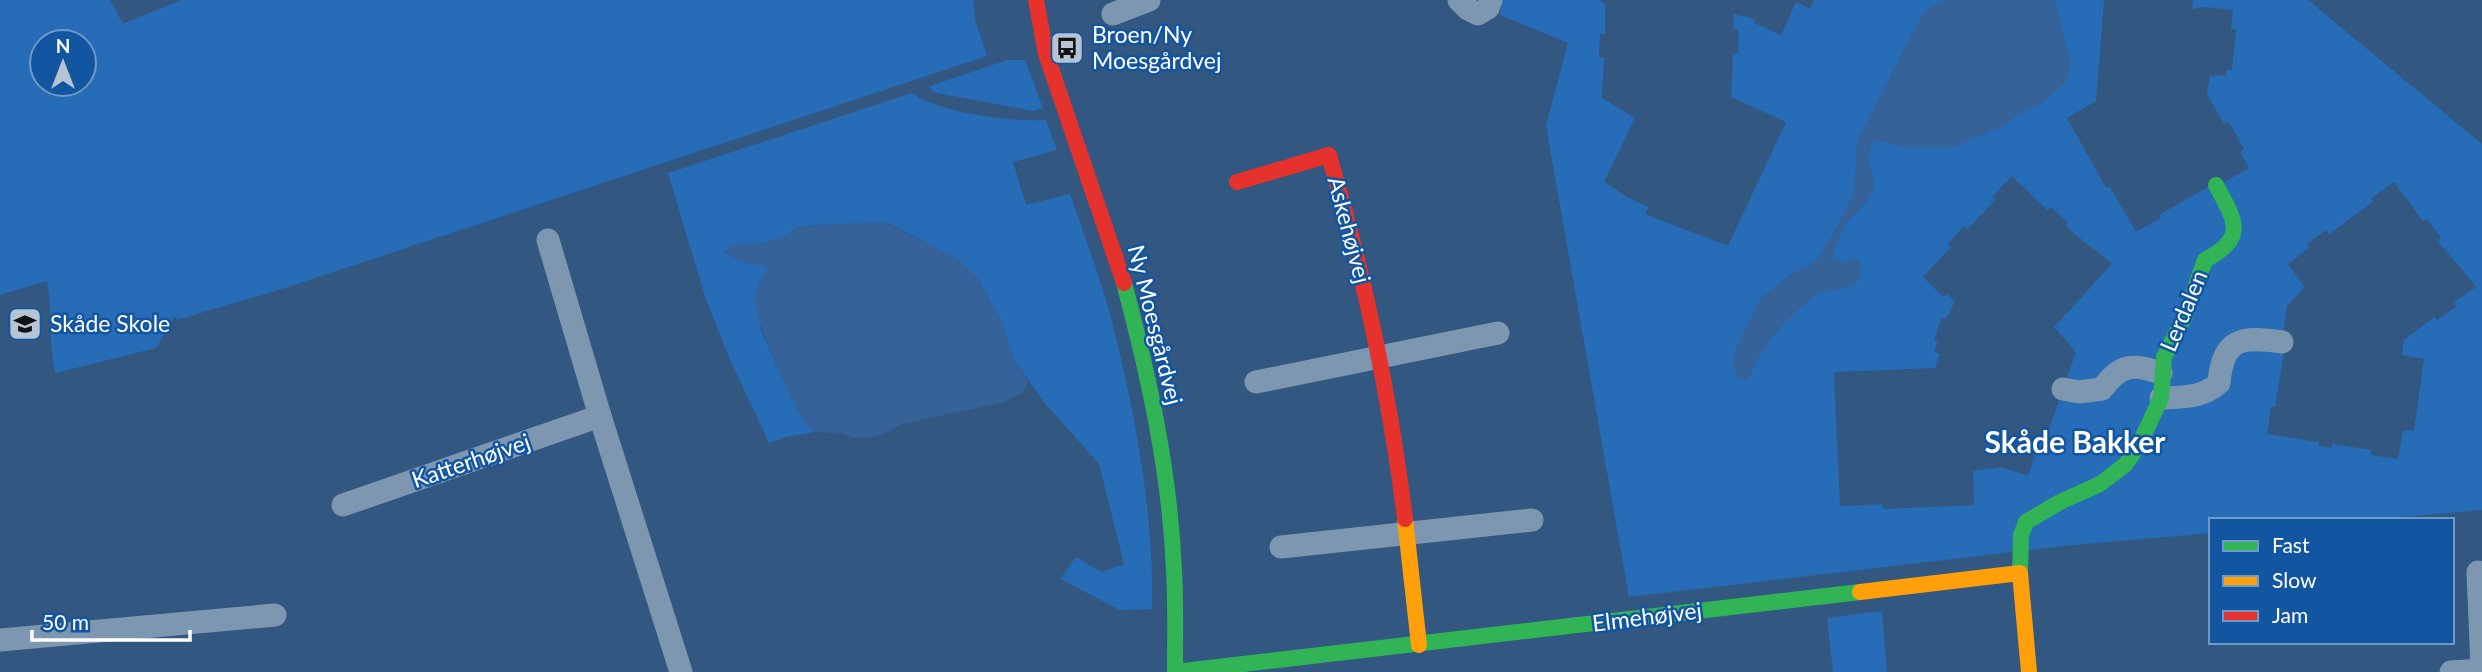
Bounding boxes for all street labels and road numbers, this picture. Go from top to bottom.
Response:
street label: Askehøjvej [1322,173,1378,286]
street label: Ny Moesgårdvej [1123,242,1189,408]
street label: Lerdalen [2153,266,2213,356]
street label: Katterhøjvej [408,427,533,493]
street label: Elmehøjvej [1590,595,1703,637]

